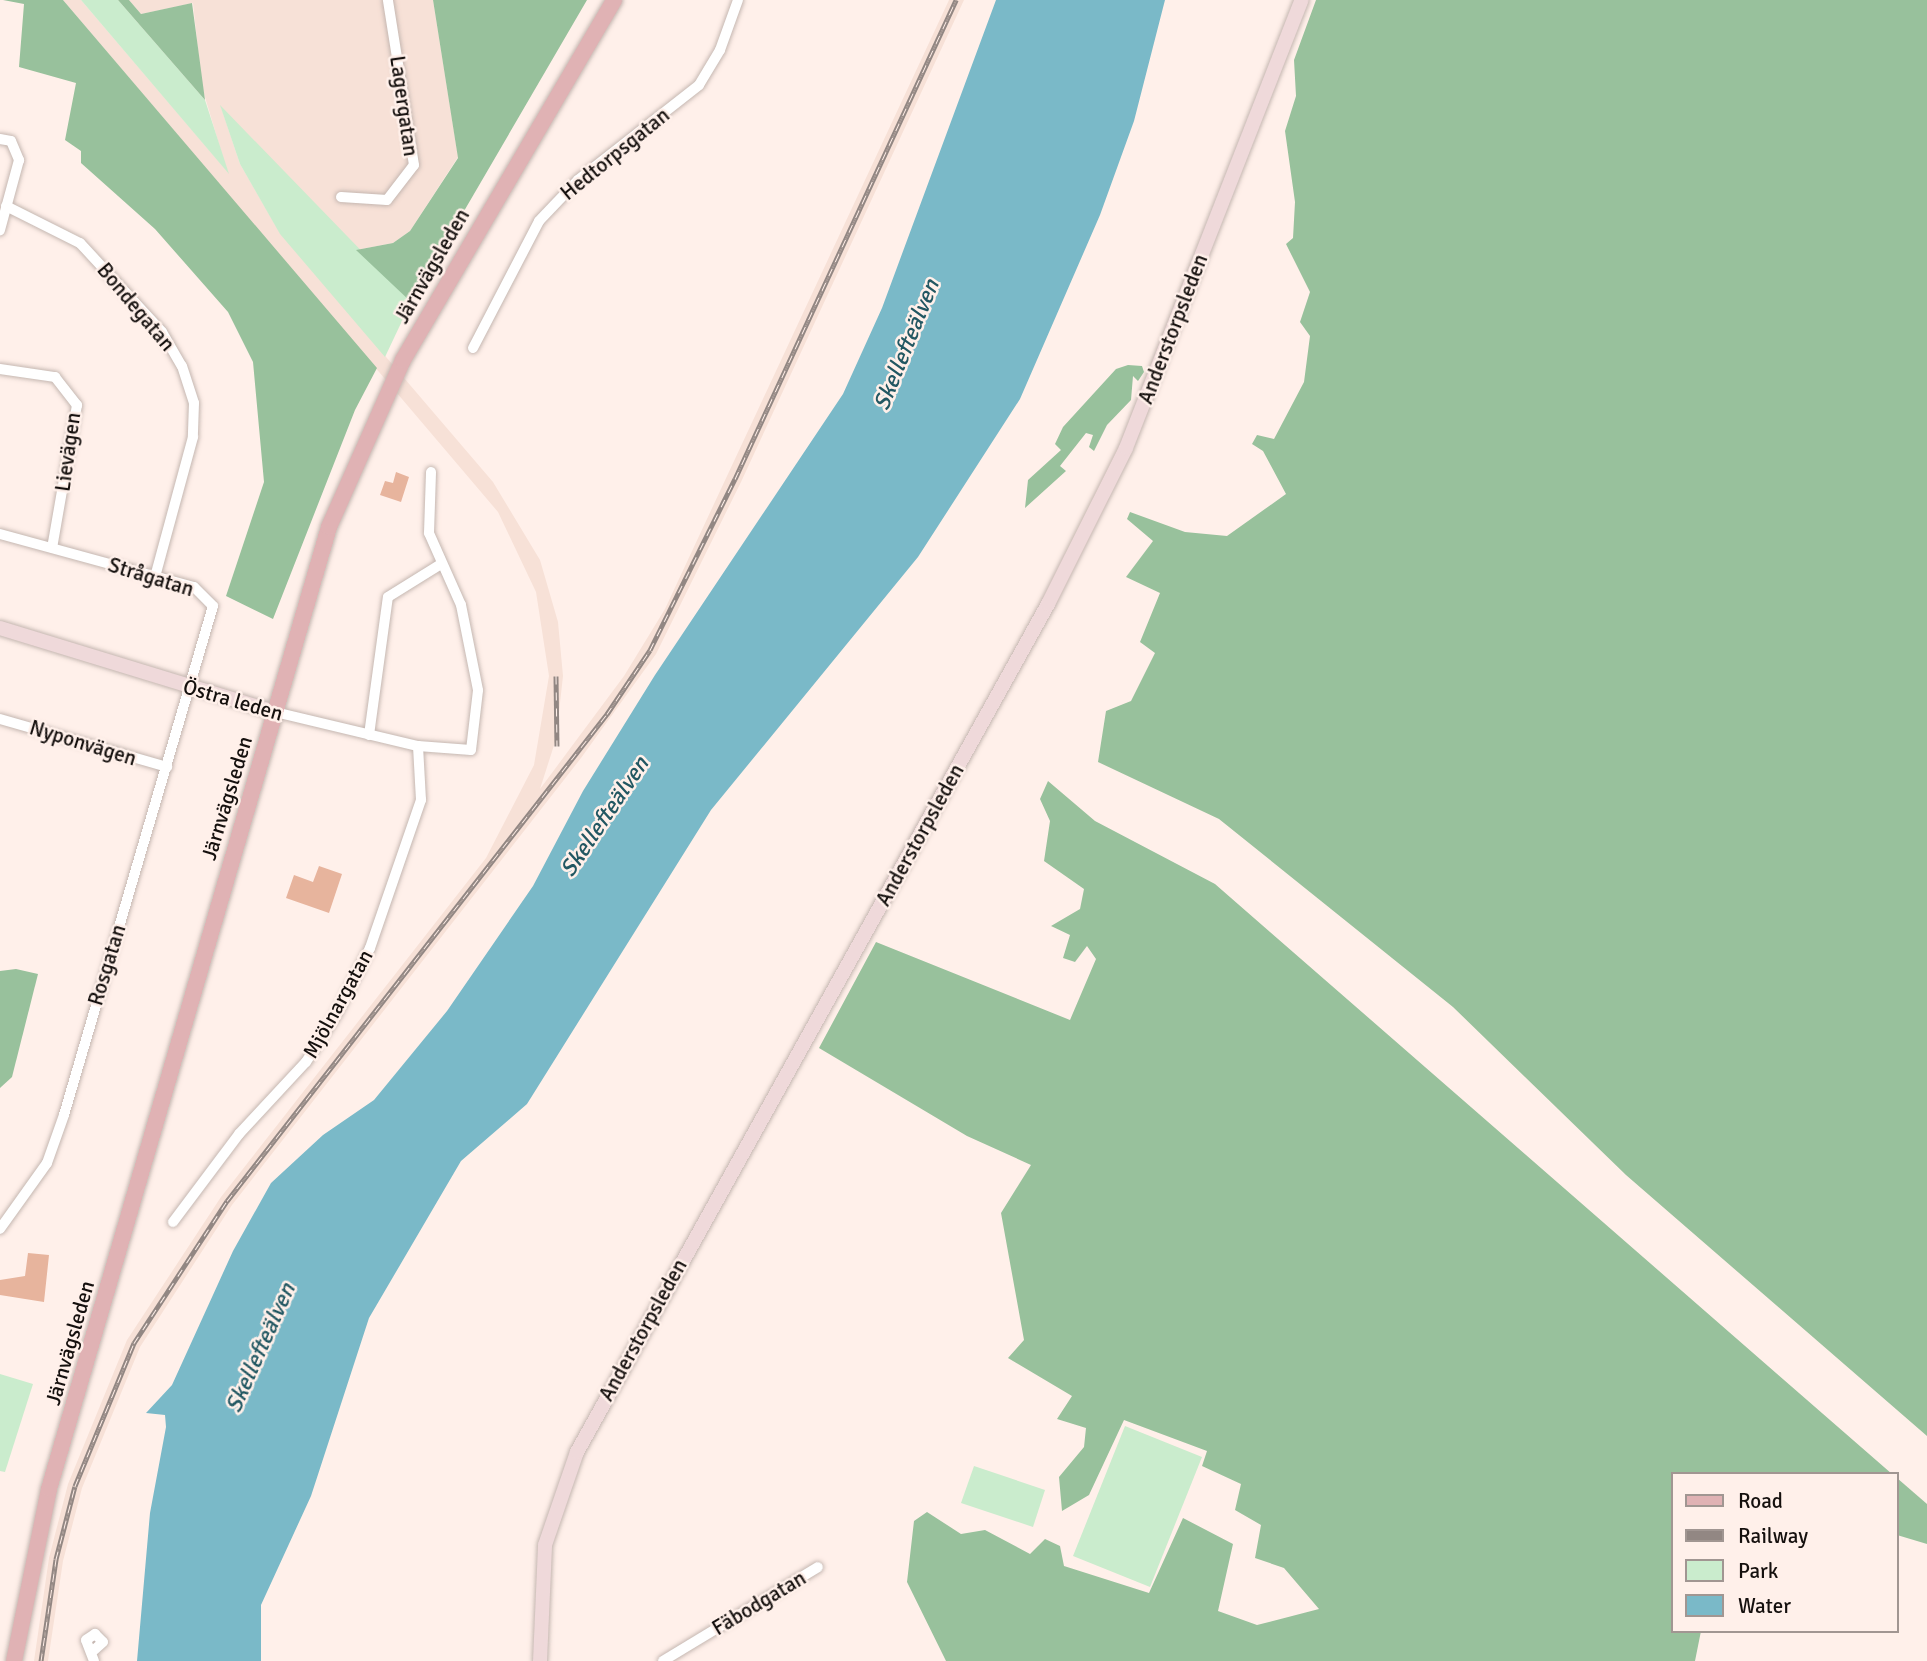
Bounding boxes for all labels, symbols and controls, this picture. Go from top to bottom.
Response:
street label: Lagergatan [384,54,424,158]
street label: Hedtorpsgatan [555,102,675,206]
street label: Järnvägsleden [389,204,475,328]
street label: Anderstorpsleden [1133,250,1213,408]
street label: Bondegatan [92,258,180,356]
water label: Skellefteälven [868,276,946,414]
street label: Lievägen [50,411,86,493]
street label: Strågatan [105,552,197,602]
street label: Östra leden [180,674,286,726]
street label: Nyponvägen [27,715,139,771]
street label: Järnvägsleden [196,733,258,863]
water label: Skellefteälven [555,752,655,882]
street label: Anderstorpsleden [871,760,969,910]
street label: Rosgatan [83,921,131,1009]
street label: Mjölnargatan [298,945,378,1063]
street label: Anderstorpsleden [594,1255,692,1405]
street label: Järnvägsleden [40,1278,100,1408]
water label: Skellefteälven [220,1279,302,1417]
legend [1672,1472,1899,1633]
text: Road [1738,1488,1783,1514]
text: Railway [1738,1523,1808,1549]
text: Park [1738,1558,1778,1584]
street label: Fäbodgatan [708,1565,810,1641]
text: Water [1738,1593,1791,1619]

